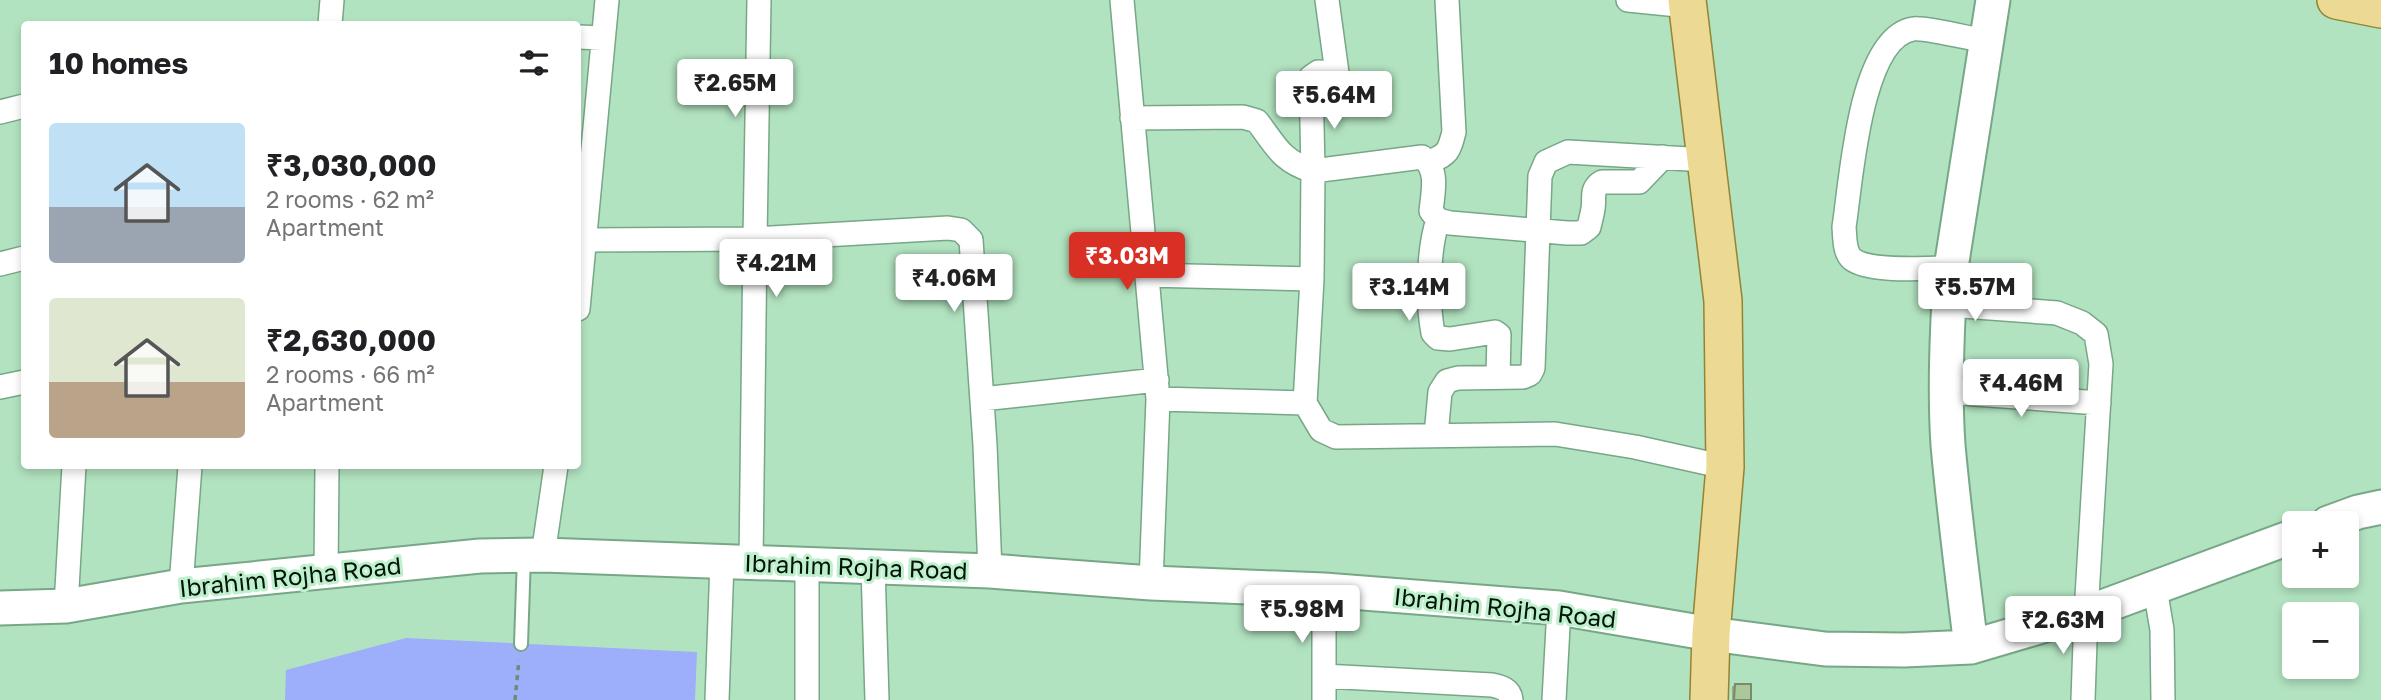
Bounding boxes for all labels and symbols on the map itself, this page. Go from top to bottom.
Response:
pin: ₹2.65M [678,60,792,119]
pin: ₹5.64M [1277,72,1391,131]
pin: ₹3.03M [1070,232,1184,292]
pin: ₹4.21M [719,240,833,299]
pin: ₹4.06M [897,254,1011,314]
pin: ₹3.14M [1352,264,1466,323]
pin: ₹5.57M [1918,264,2032,323]
pin: ₹4.46M [1964,360,2078,419]
street label: Ibrahim Rojha Road [744,548,968,584]
street label: Ibrahim Rojha Road [177,550,403,602]
street label: Ibrahim Rojha Road [1392,581,1618,633]
pin: ₹5.98M [1245,586,1359,645]
pin: ₹2.63M [2006,596,2120,656]

